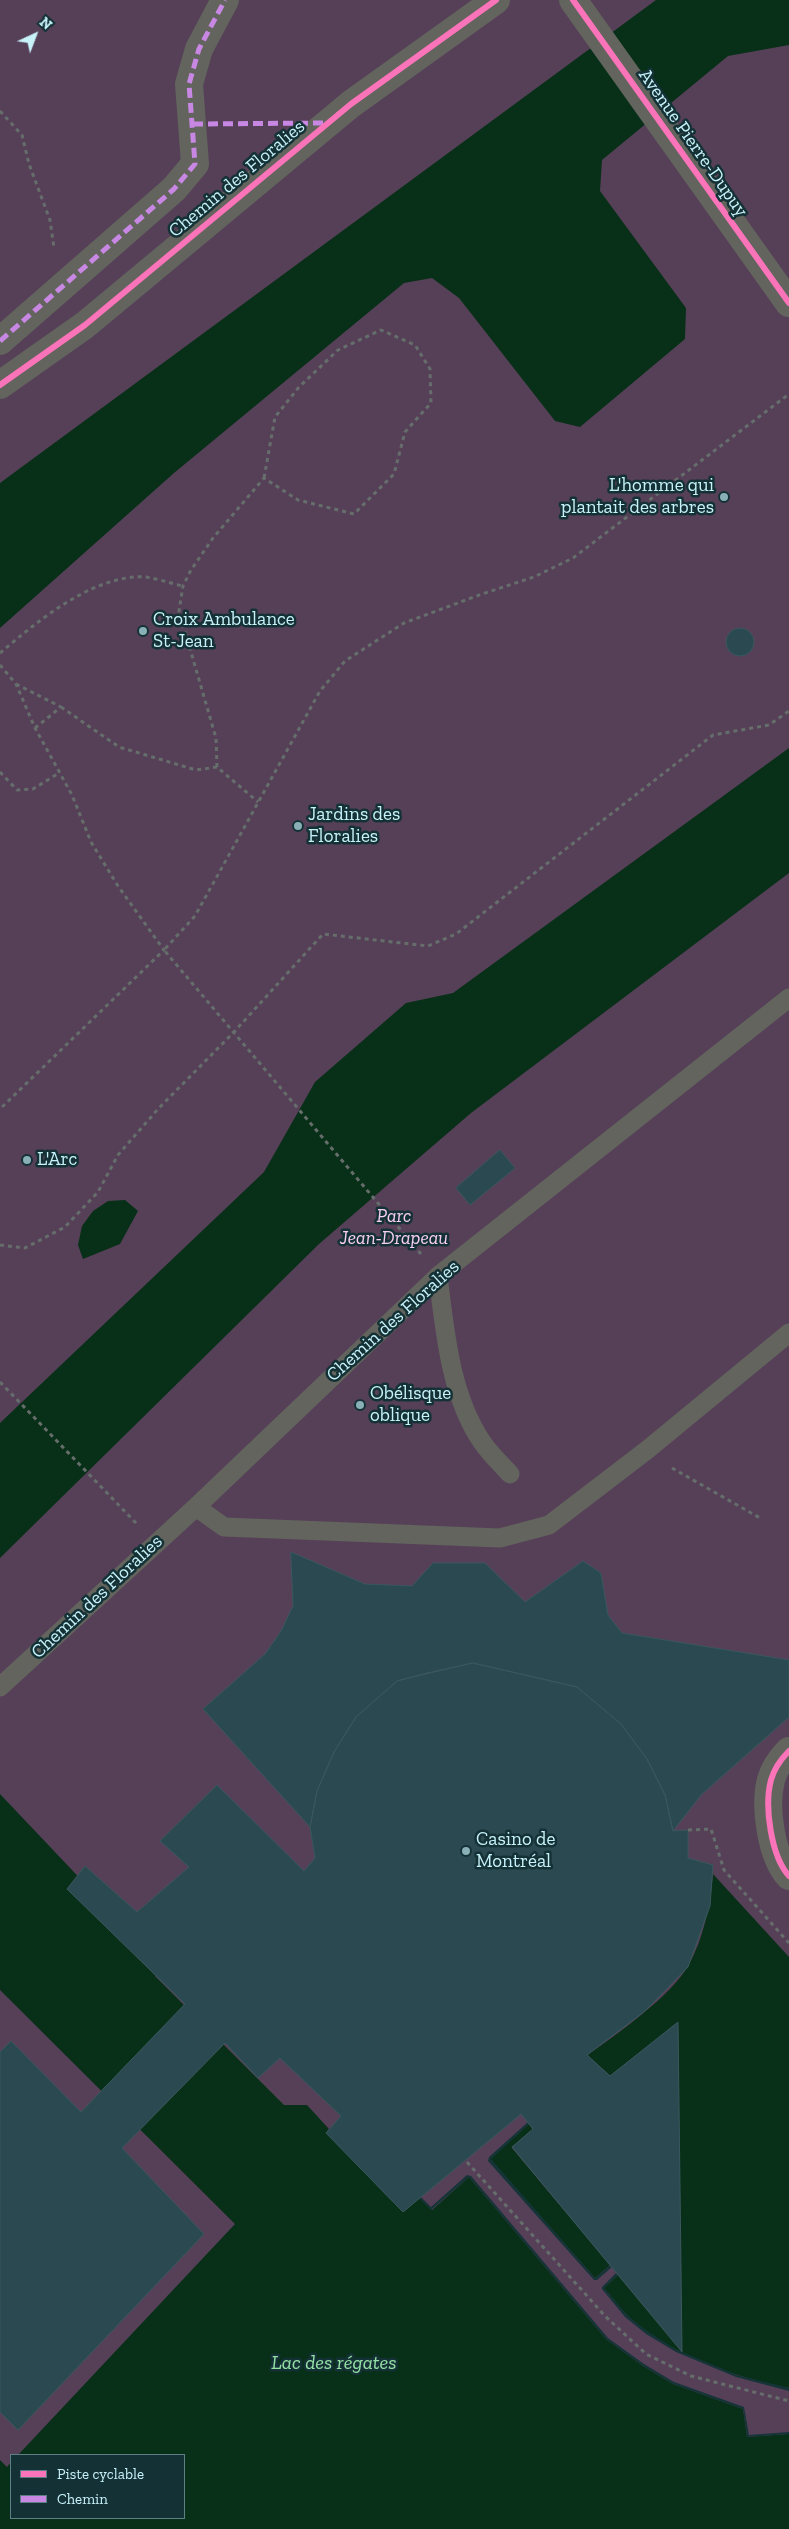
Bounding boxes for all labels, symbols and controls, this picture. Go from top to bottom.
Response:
north arrow [10,10,60,60]
text: N [36,14,55,34]
street label: Avenue Pierre-Dupuy [633,65,753,221]
street label: Chemin des Floralies [164,115,310,243]
place label: L'homme qui plantait des arbres [561,475,714,519]
marker: L'homme qui plantait des arbres [718,491,730,503]
place label: Croix Ambulance St-Jean [153,609,295,653]
marker: Croix Ambulance St-Jean [137,625,149,637]
place label: Jardins des Floralies [308,804,400,848]
marker: Jardins des Floralies [292,820,304,832]
place label: L'Arc [37,1149,77,1171]
marker: L'Arc [21,1154,33,1166]
park label: Parc Jean-Drapeau [340,1206,448,1250]
street label: Chemin des Floralies [322,1255,464,1387]
place label: Obélisque oblique [370,1383,451,1427]
marker: Obélisque oblique [354,1399,366,1411]
street label: Chemin des Floralies [27,1530,167,1664]
place label: Casino de Montréal [476,1829,555,1873]
marker: Casino de Montréal [460,1845,472,1857]
water label: Lac des régates [271,2351,397,2375]
legend [10,2454,185,2519]
text: Piste cyclable [57,2465,144,2483]
text: Chemin [57,2490,108,2508]

